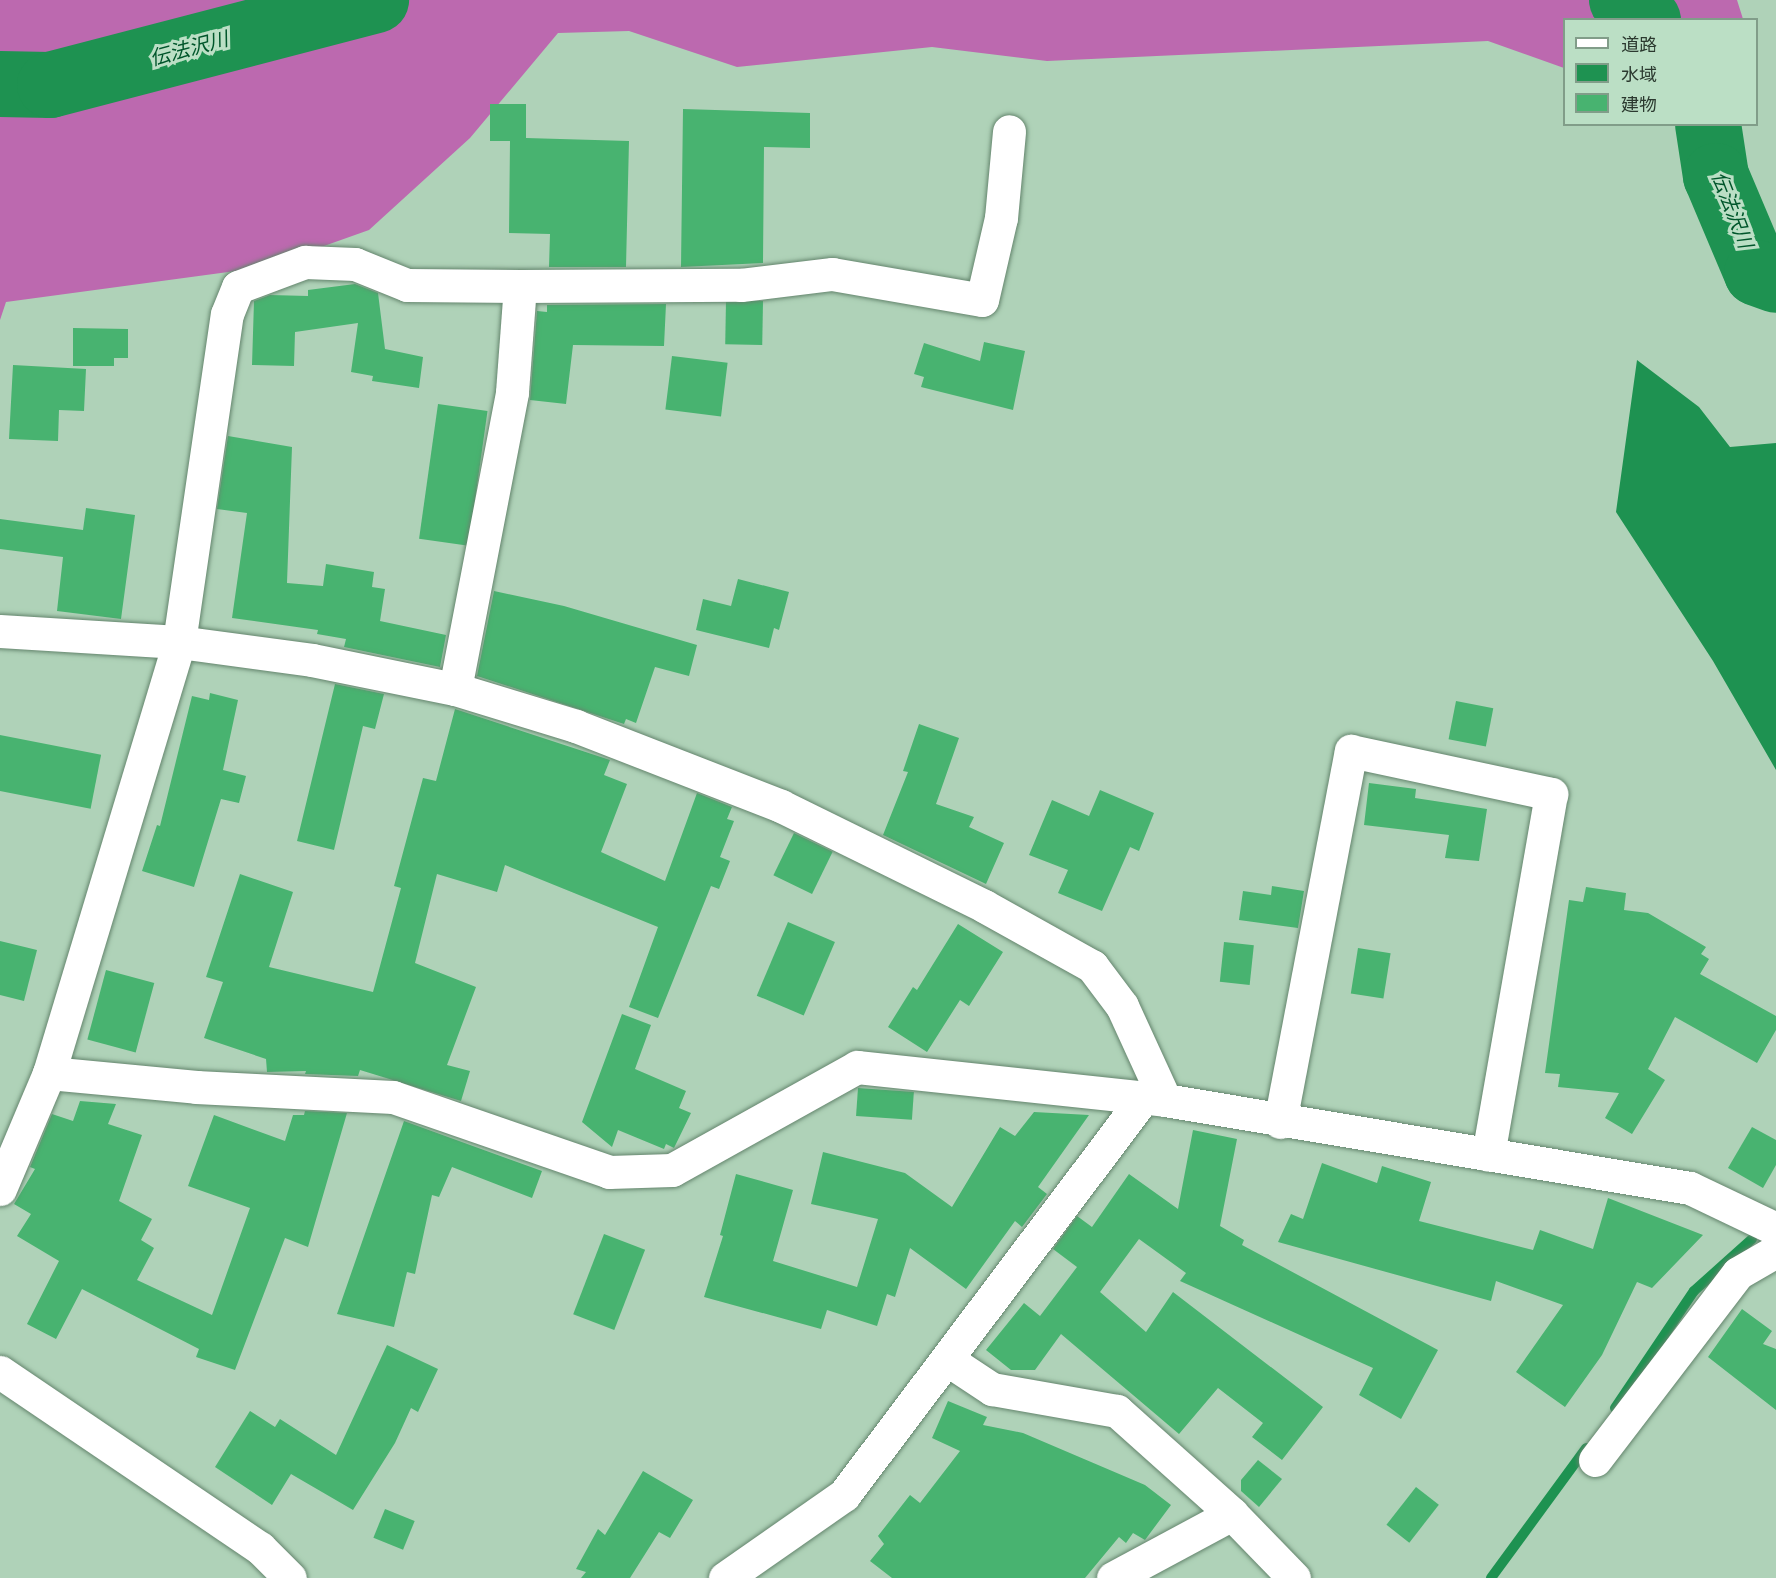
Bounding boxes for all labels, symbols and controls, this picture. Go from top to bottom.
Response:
legend [1563,18,1758,126]
water label: 伝法沢川 [147,27,231,71]
text: 道路 [1621,33,1657,56]
text: 水域 [1621,63,1657,86]
text: 建物 [1621,93,1657,116]
water label: 伝法沢川 [1706,168,1758,252]

